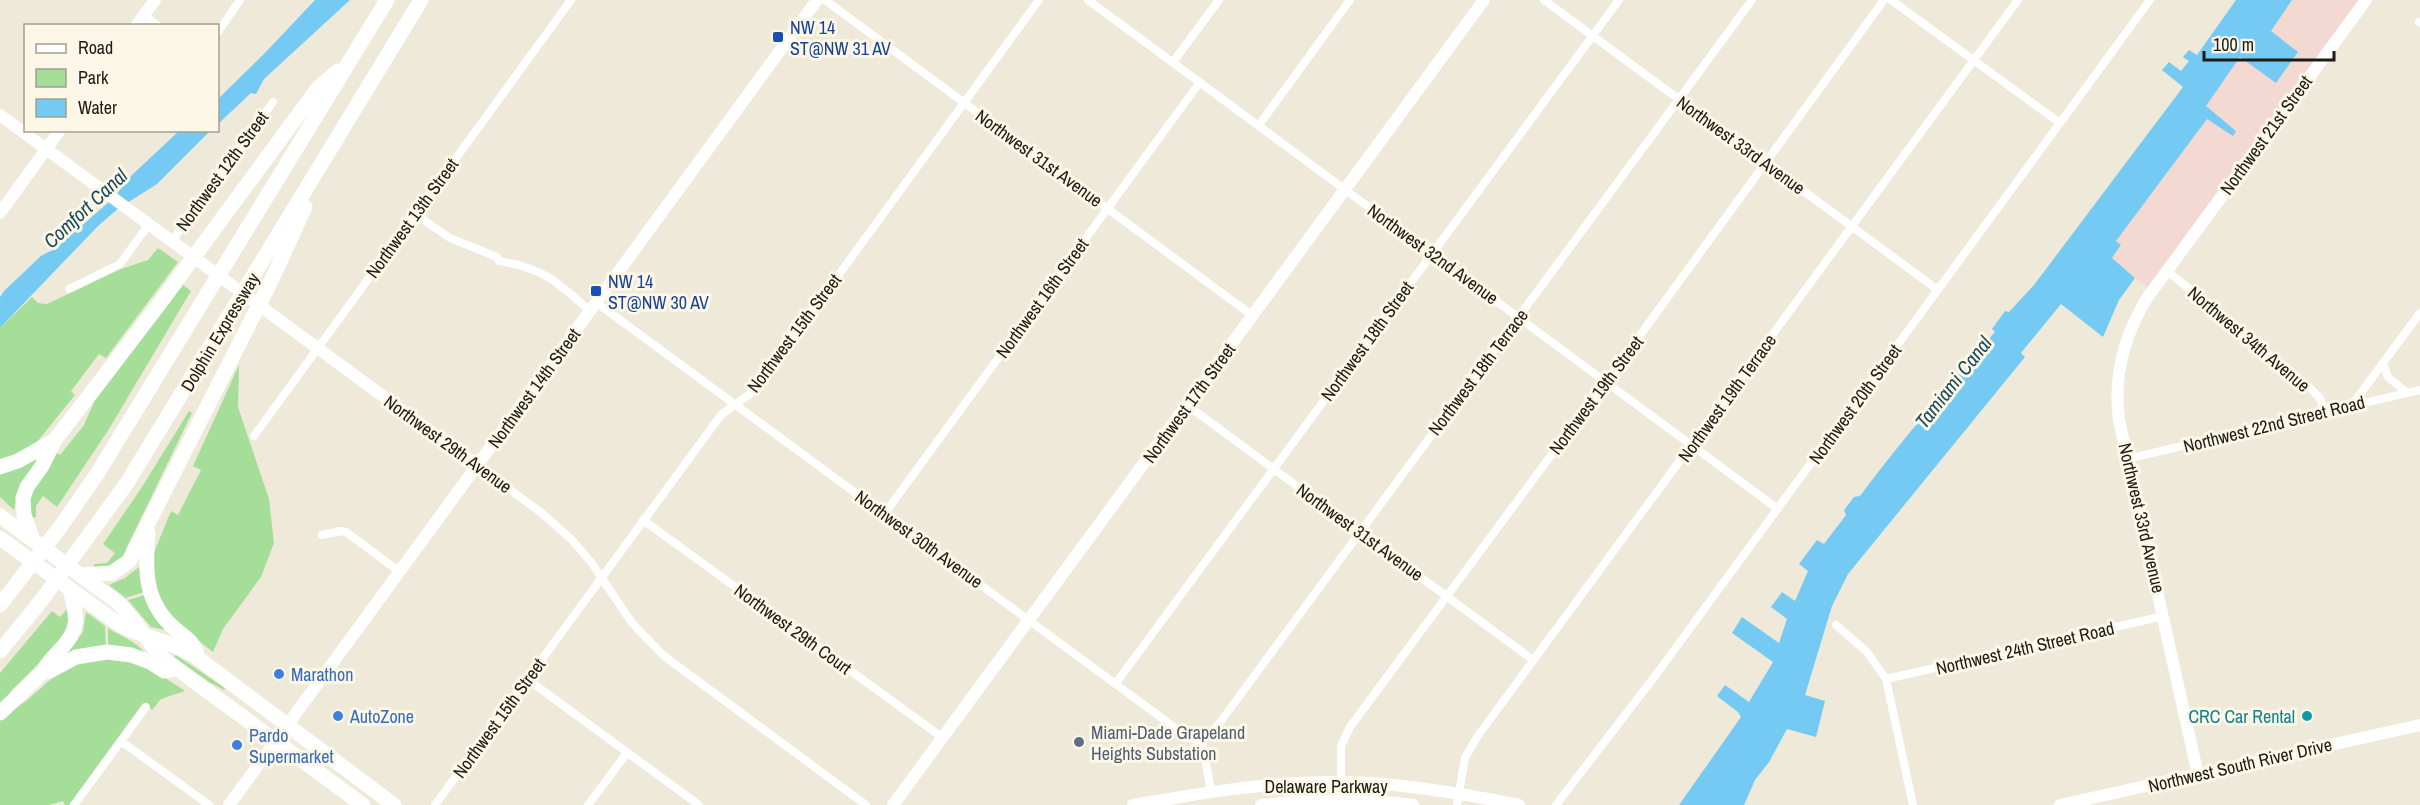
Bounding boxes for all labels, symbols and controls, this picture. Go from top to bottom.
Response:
place label: NW 14 ST@NW 31 AV [790,15,891,61]
legend [24,24,219,132]
scale bar [2204,24,2334,62]
marker: NW 14 ST@NW 31 AV [771,30,785,44]
text: 100 m [2213,32,2254,57]
text: Road [78,35,113,60]
text: Park [78,65,109,90]
street label: Northwest 21st Street [2214,70,2318,200]
street label: Northwest 33rd Avenue [1672,90,1810,200]
text: Water [78,95,117,120]
street label: Northwest 31st Avenue [970,103,1108,213]
street label: Northwest 12th Street [170,106,274,236]
street label: Northwest 13th Street [360,153,464,283]
water label: Comfort Canal [37,162,133,254]
street label: Northwest 32nd Avenue [1362,198,1504,310]
street label: Northwest 16th Street [990,233,1094,363]
street label: Dolphin Expressway [175,267,266,396]
street label: Northwest 15th Street [741,268,847,398]
place label: NW 14 ST@NW 30 AV [608,269,709,315]
street label: Northwest 18th Street [1315,276,1419,406]
street label: Northwest 34th Avenue [2183,280,2315,398]
marker: NW 14 ST@NW 30 AV [589,284,603,298]
street label: Northwest 18th Terrace [1422,304,1534,440]
street label: Northwest 14th Street [482,323,586,453]
street label: Northwest 19th Terrace [1672,329,1782,467]
street label: Northwest 19th Street [1543,330,1649,460]
water label: Tamiami Canal [1909,330,1998,434]
street label: Northwest 17th Street [1137,338,1241,468]
street label: Northwest 20th Street [1803,339,1907,469]
street label: Northwest 29th Avenue [379,389,517,499]
street label: Northwest 22nd Street Road [2181,389,2367,459]
street label: Northwest 33rd Avenue [2113,441,2171,595]
street label: Northwest 31st Avenue [1291,477,1429,587]
street label: Northwest 30th Avenue [850,484,988,594]
street label: Northwest 29th Court [729,578,857,680]
street label: Northwest 24th Street Road [1933,615,2117,681]
street label: Northwest 15th Street [447,653,551,783]
place label: Marathon [291,662,353,687]
marker: Marathon [272,667,286,681]
place label: AutoZone [349,704,414,729]
place label: CRC Car Rental [2188,704,2295,729]
marker: AutoZone [331,709,345,723]
marker: CRC Car Rental [2300,709,2314,723]
place label: Miami-Dade Grapeland Heights Substation [1091,720,1245,766]
place label: Pardo Supermarket [249,723,334,769]
street label: Northwest South River Drive [2146,732,2334,798]
marker: Miami-Dade Grapeland Heights Substation [1072,735,1086,749]
marker: Pardo Supermarket [230,738,244,752]
street label: Delaware Parkway [1264,774,1388,799]

